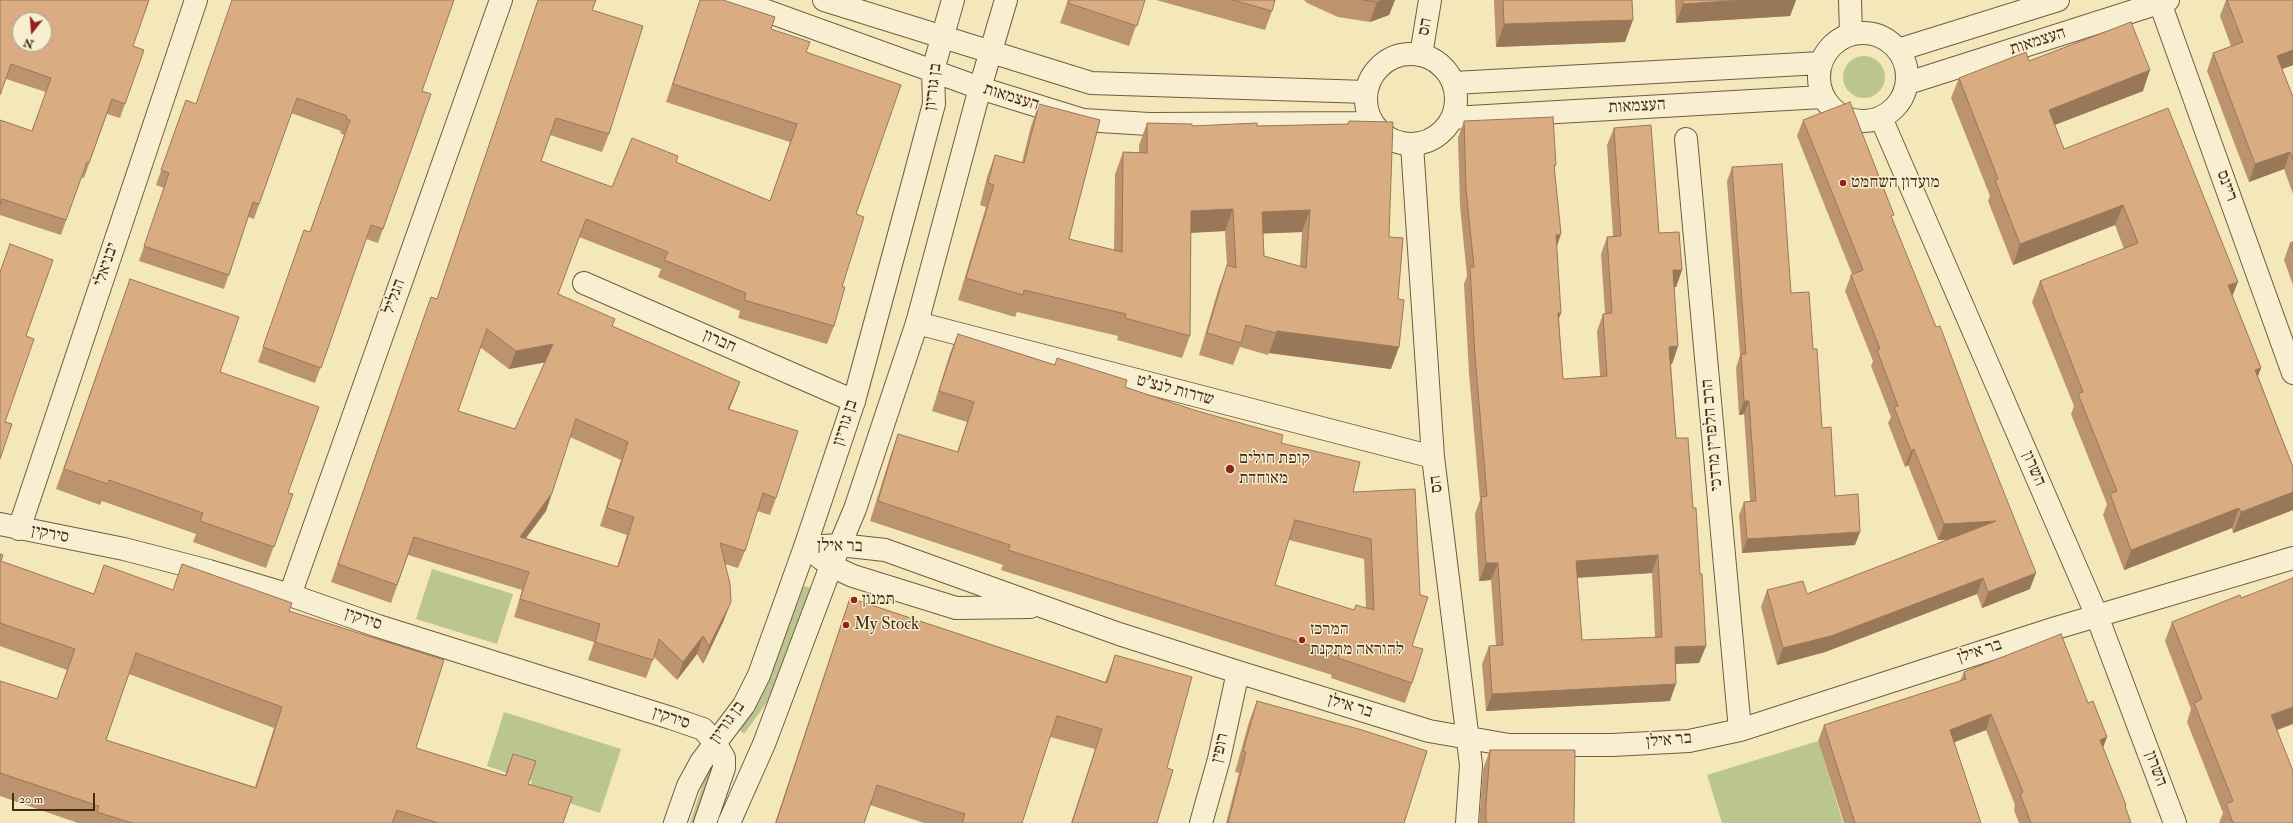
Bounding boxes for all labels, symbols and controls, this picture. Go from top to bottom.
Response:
north arrow [12,12,52,52]
street label: הס [1414,17,1438,37]
street label: העצמאות [2008,23,2068,61]
text: N [22,35,35,51]
street label: בן גוריון [921,62,947,112]
street label: העצמאות [981,80,1041,116]
street label: העצמאות [1608,95,1666,119]
street label: ריינס [2211,168,2241,204]
place label: מועדון השחמט [1851,173,1940,193]
marker: מועדון השחמט [1838,178,1848,188]
street label: יבניאלי [90,240,124,290]
street label: הגליל [379,277,411,317]
street label: חברון [699,326,739,358]
street label: שדרות לנצ'ט [1134,371,1216,411]
street label: הרב הלפרין מרדכי [1698,378,1728,492]
street label: בן גוריון [829,397,863,449]
street label: השרון [2017,448,2049,490]
place label: קופת חולים מאוחדת [1239,449,1310,489]
marker: קופת חולים מאוחדת [1224,463,1236,475]
street label: הס [1426,474,1448,494]
street label: סירקין [29,521,71,549]
street label: בר אילן [817,536,863,558]
place label: תמנון [862,590,895,610]
marker: תמנון [849,595,859,605]
street label: סירקין [342,604,384,636]
place label: My Stock [854,615,919,635]
marker: My Stock [841,620,851,630]
place label: המרכז להוראה מתקנת [1310,620,1404,660]
marker: המרכז להוראה מתקנת [1297,635,1307,645]
street label: בר אילן [1955,635,2005,669]
street label: בר אילן [1325,691,1375,723]
street label: בן גוריון [706,698,750,748]
street label: סירקין [650,703,692,735]
street label: בר אילן [1645,729,1693,753]
street label: רופין [1208,731,1234,765]
street label: השרון [2139,749,2171,789]
scale bar [14,785,97,811]
text: 20 m [19,792,43,807]

